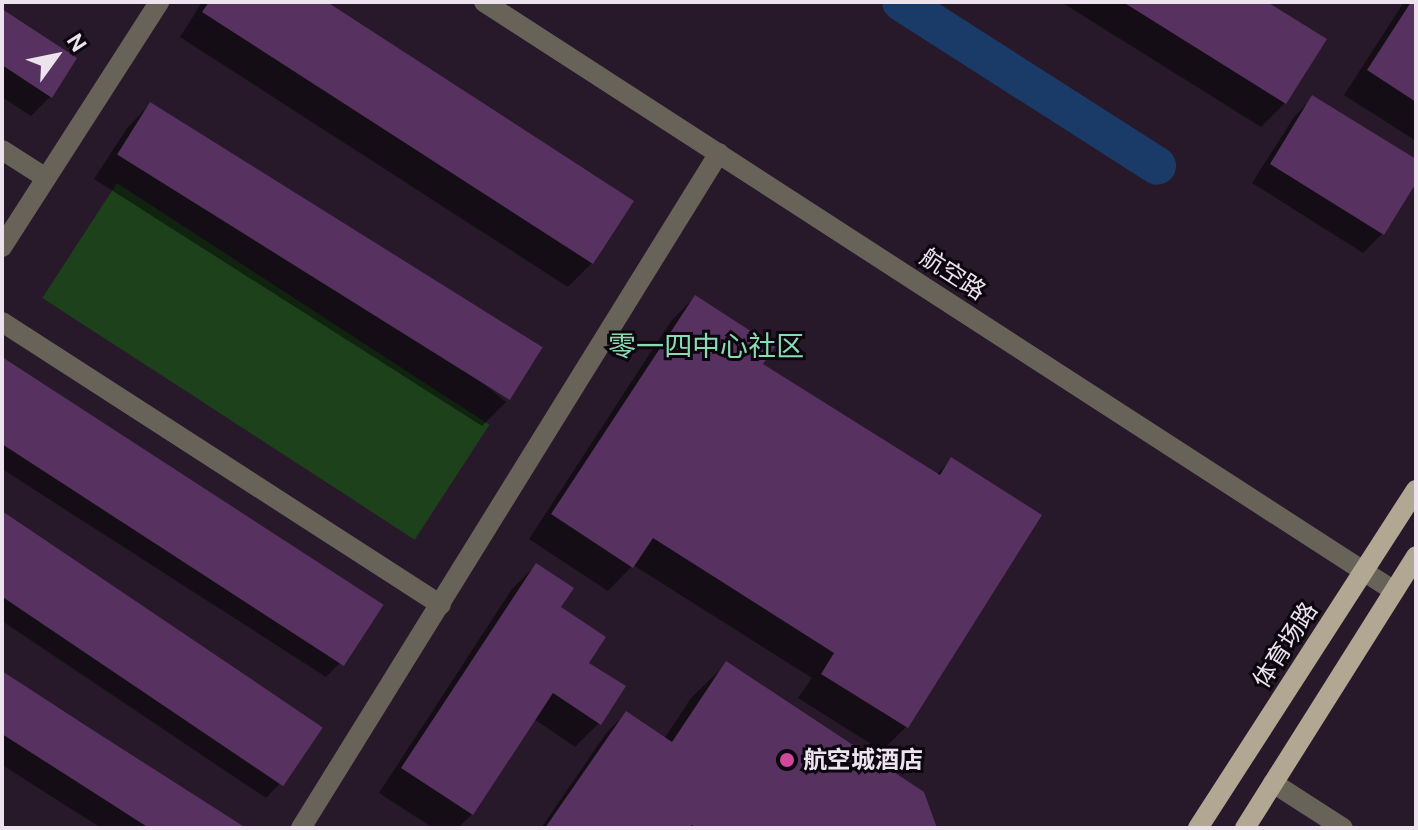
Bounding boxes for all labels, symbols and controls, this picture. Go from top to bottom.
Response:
north arrow [16,16,96,96]
text: N [60,28,93,57]
street label: 航空路 [915,242,991,306]
district label: 零一四中心社区 [608,330,804,364]
street label: 体育场路 [1247,597,1323,693]
place label: 航空城酒店 [803,746,923,774]
marker: 航空城酒店 [778,751,796,769]

